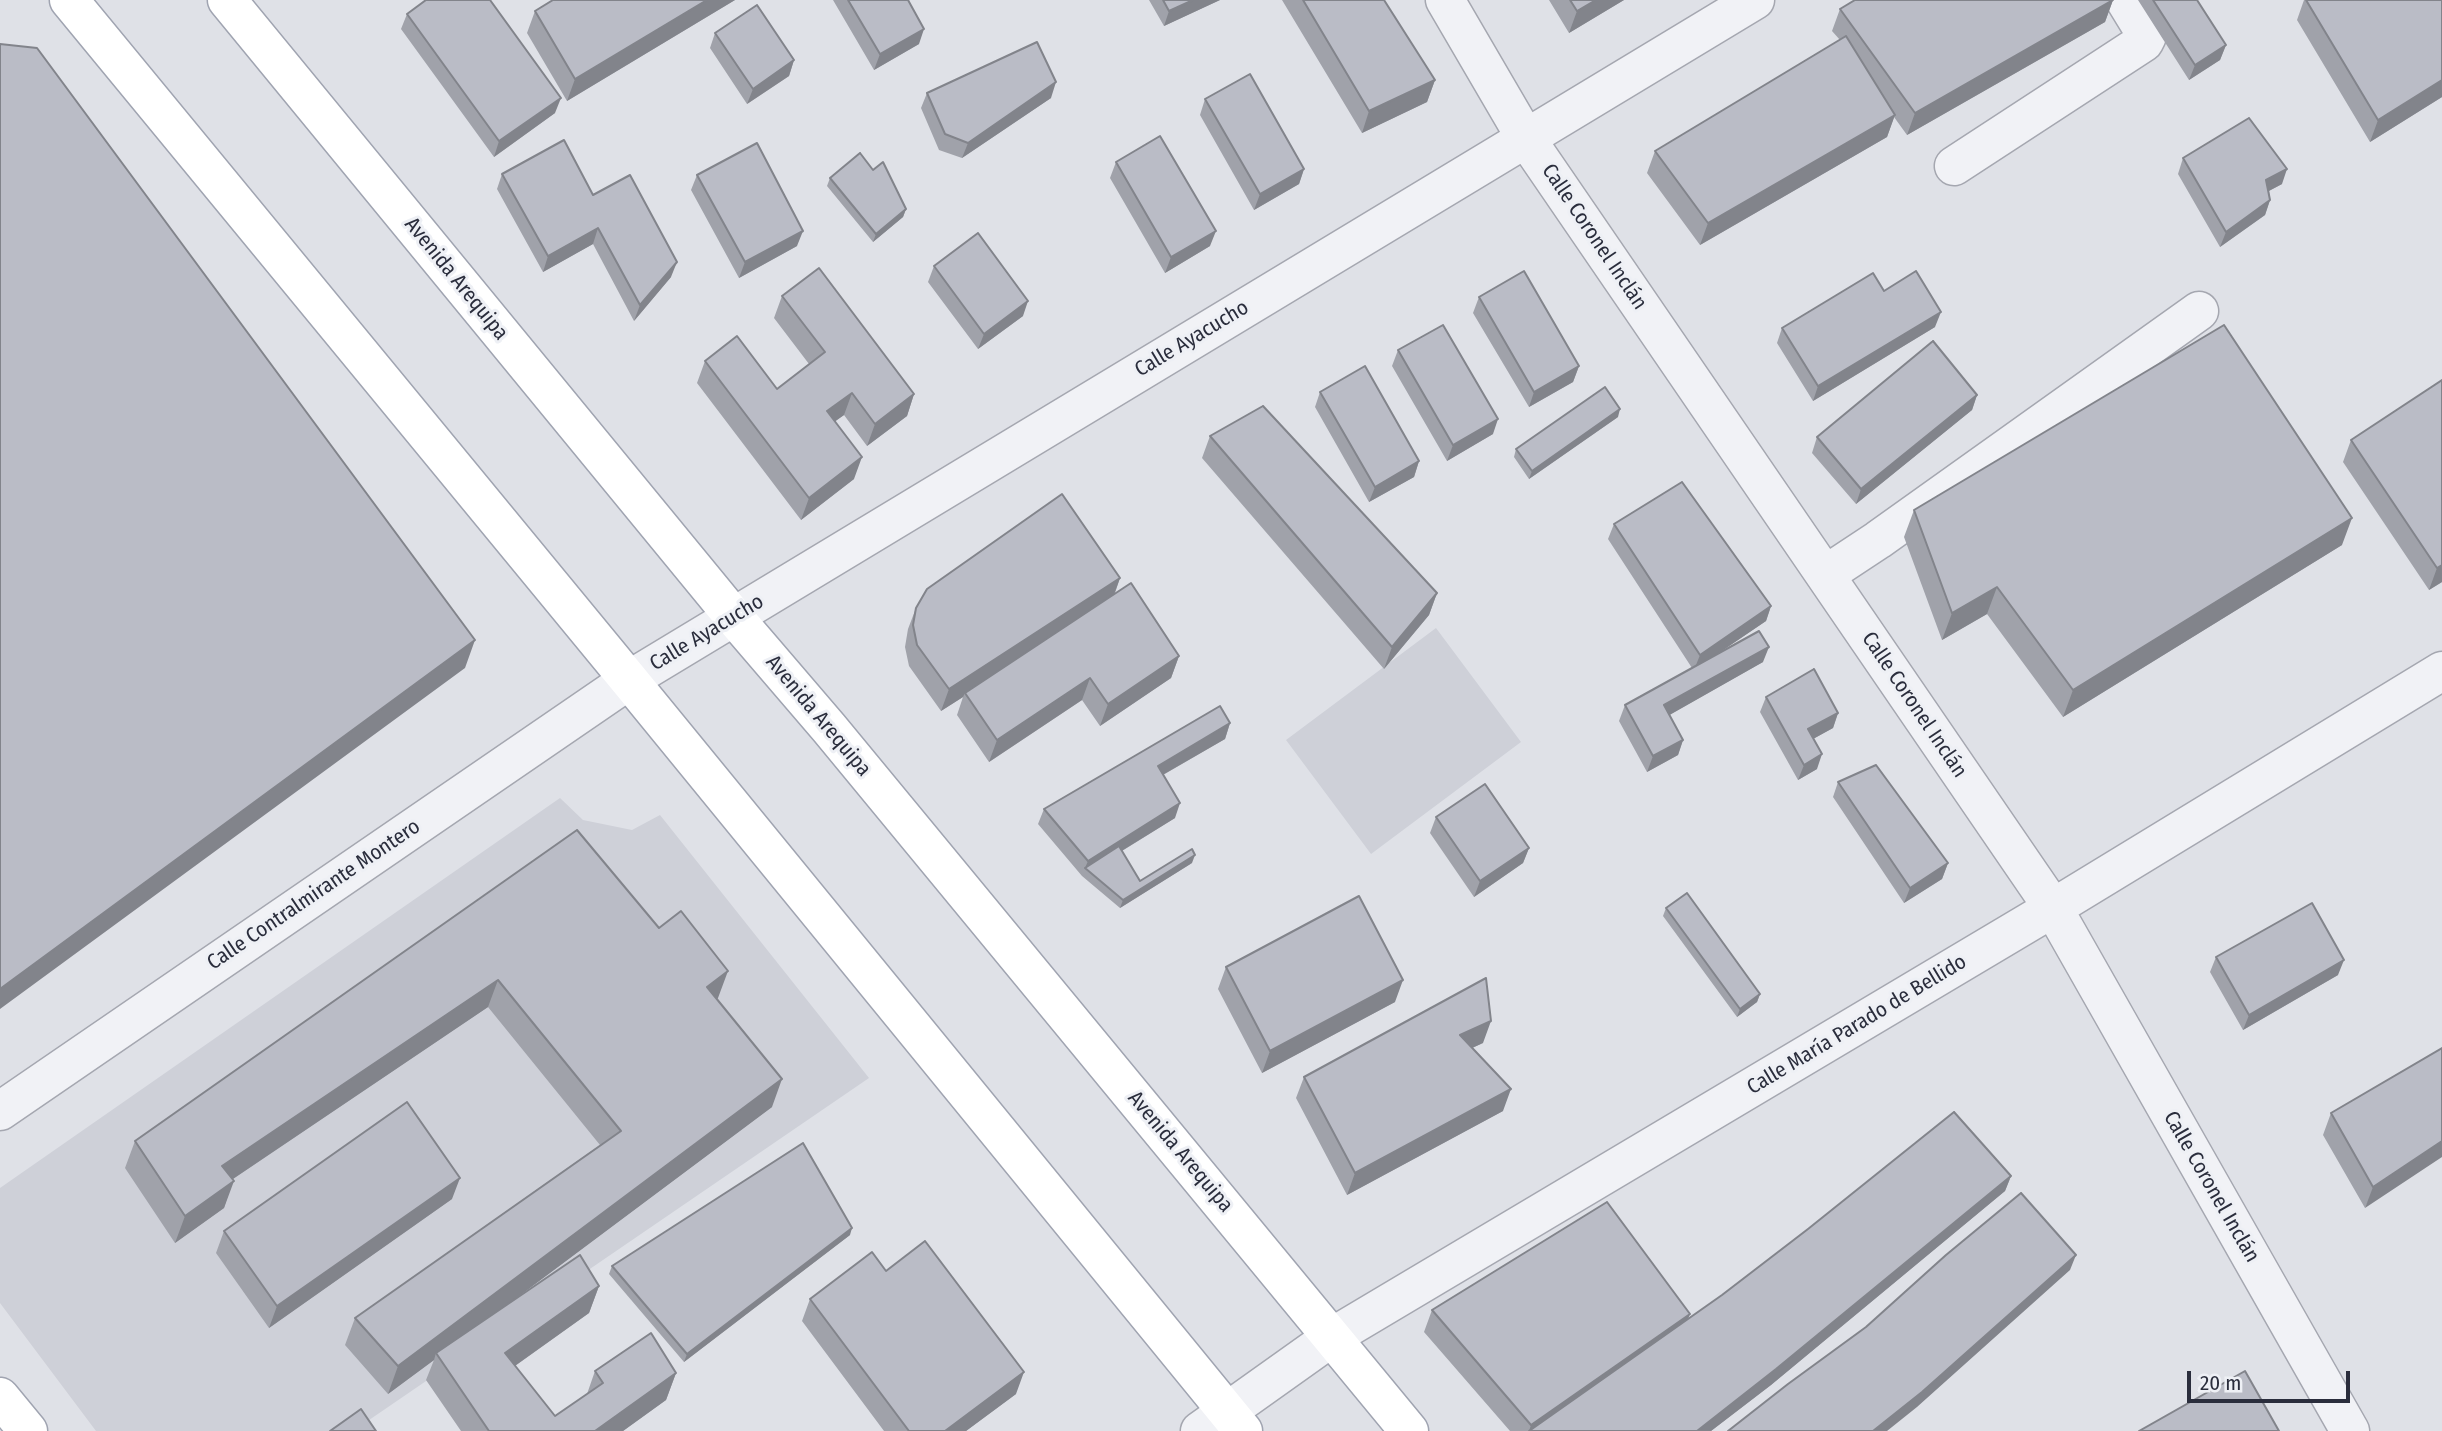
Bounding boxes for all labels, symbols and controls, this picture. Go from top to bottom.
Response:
street label: Calle Coronel Inclán [1536,159,1652,315]
street label: Avenida Arequipa [399,213,513,345]
street label: Calle Ayacucho [1131,295,1253,383]
street label: Calle Ayacucho [646,589,768,677]
street label: Calle Coronel Inclán [1856,627,1972,783]
street label: Avenida Arequipa [760,650,876,782]
street label: Calle Contralmirante Montero [203,814,425,976]
street label: Calle María Parado de Bellido [1743,949,1971,1101]
street label: Avenida Arequipa [1122,1086,1238,1218]
street label: Calle Coronel Inclán [2158,1107,2264,1267]
scale bar [2190,1358,2353,1402]
text: 20 m [2200,1370,2241,1396]

